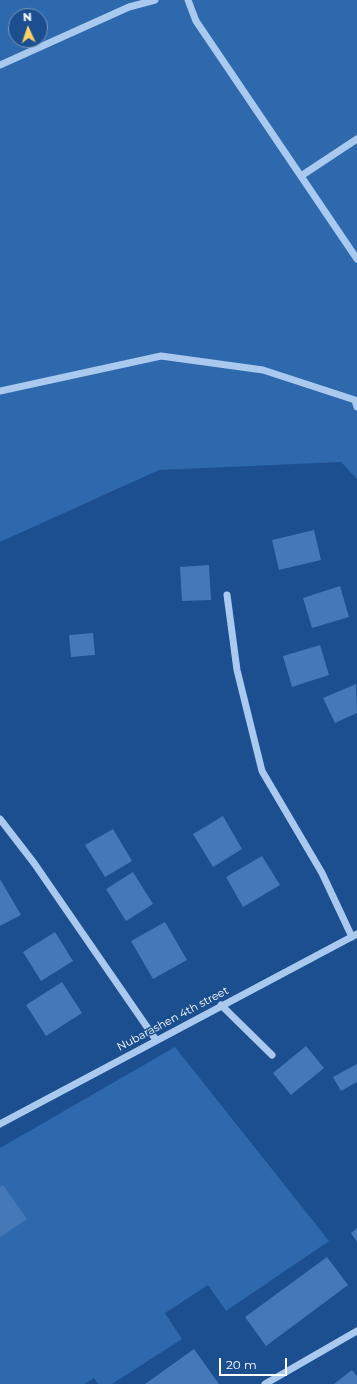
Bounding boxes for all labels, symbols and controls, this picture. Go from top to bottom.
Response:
north arrow [8,8,48,48]
text: N [23,10,32,24]
street label: Nubarashen 4th street [115,984,231,1054]
scale bar [221,1350,289,1376]
text: 20 m [226,1357,257,1372]

